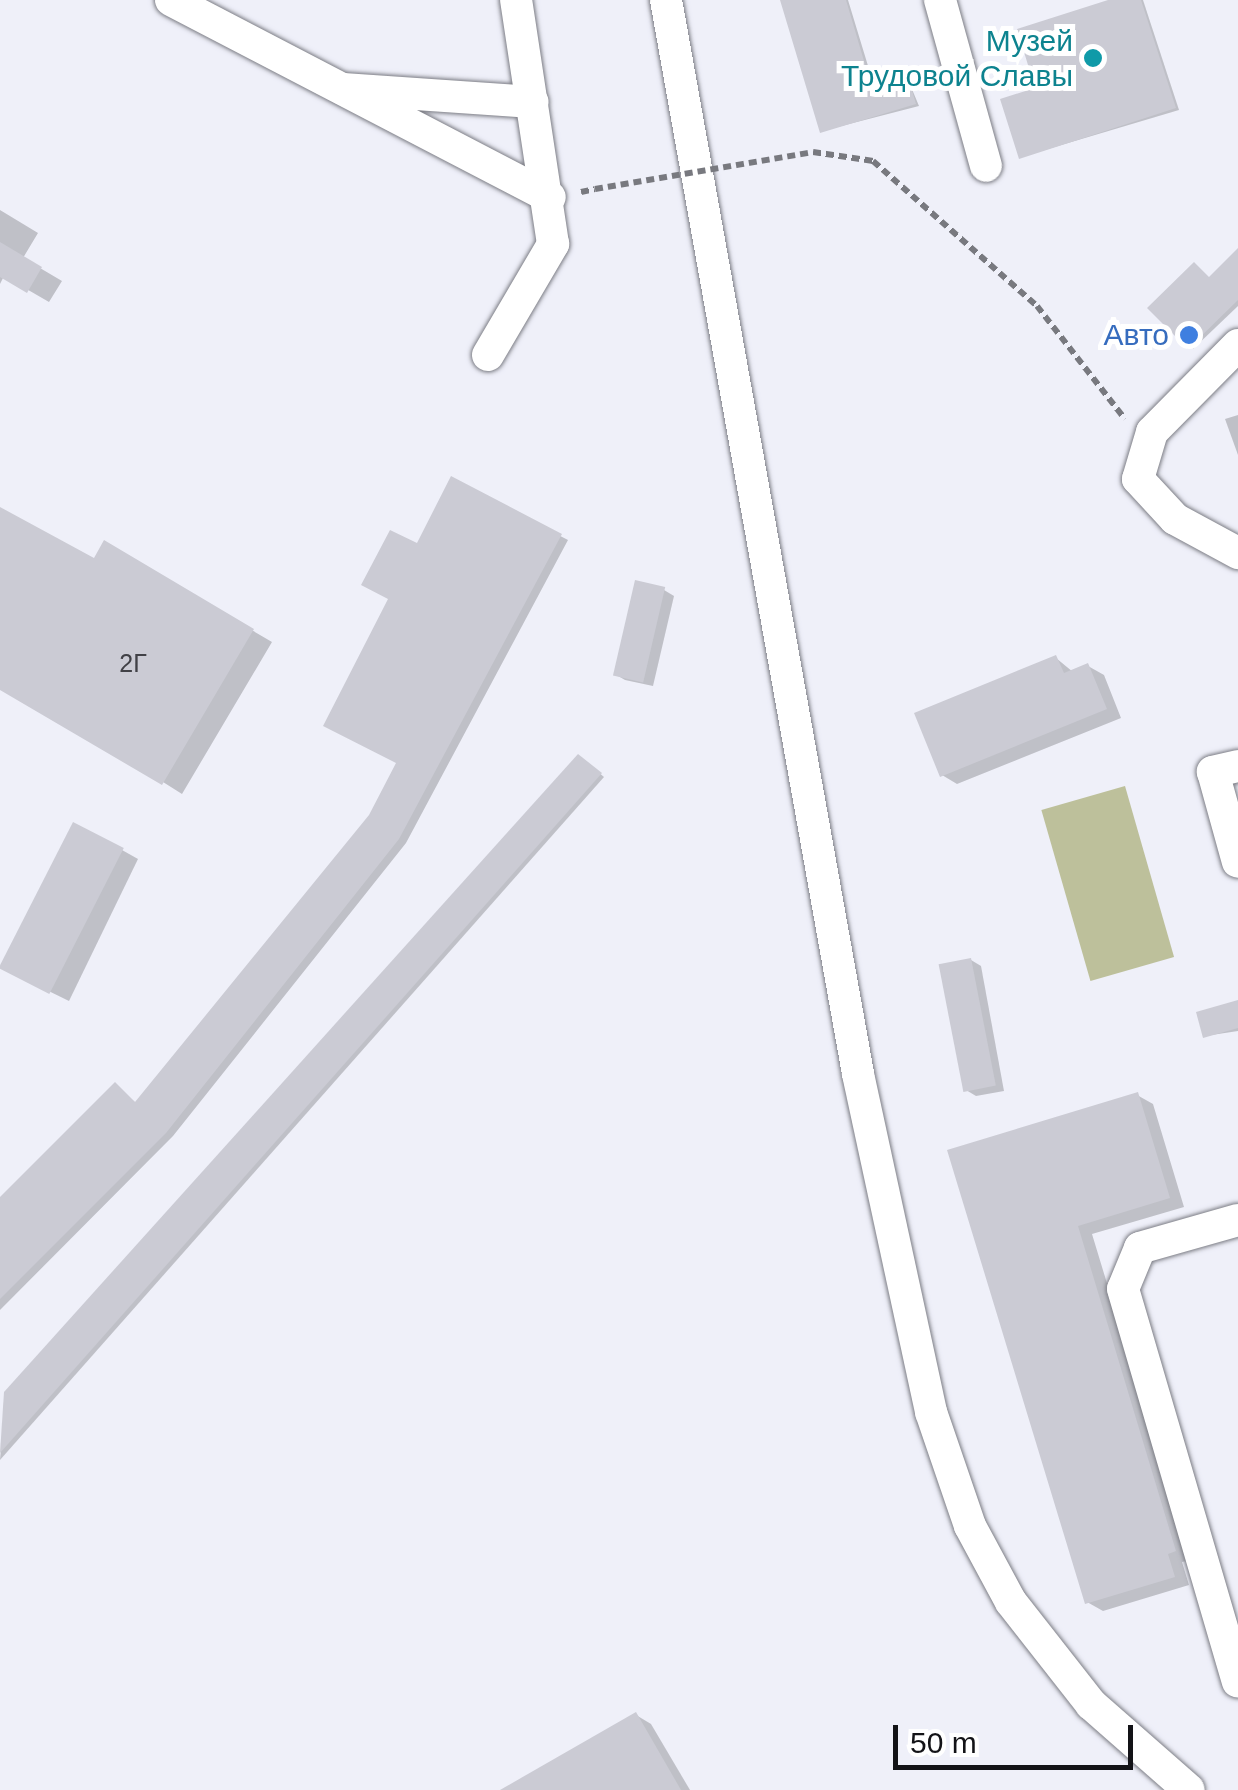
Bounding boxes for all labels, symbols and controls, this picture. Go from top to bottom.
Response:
place label: Музей Трудовой Славы [841,23,1073,94]
marker: Музей Трудовой Славы [1082,47,1104,69]
place label: Авто [1104,317,1169,353]
marker: Авто [1178,324,1200,346]
house number: 2Г [119,648,147,678]
scale bar [898,1705,1138,1767]
text: 50 m [910,1726,977,1759]

